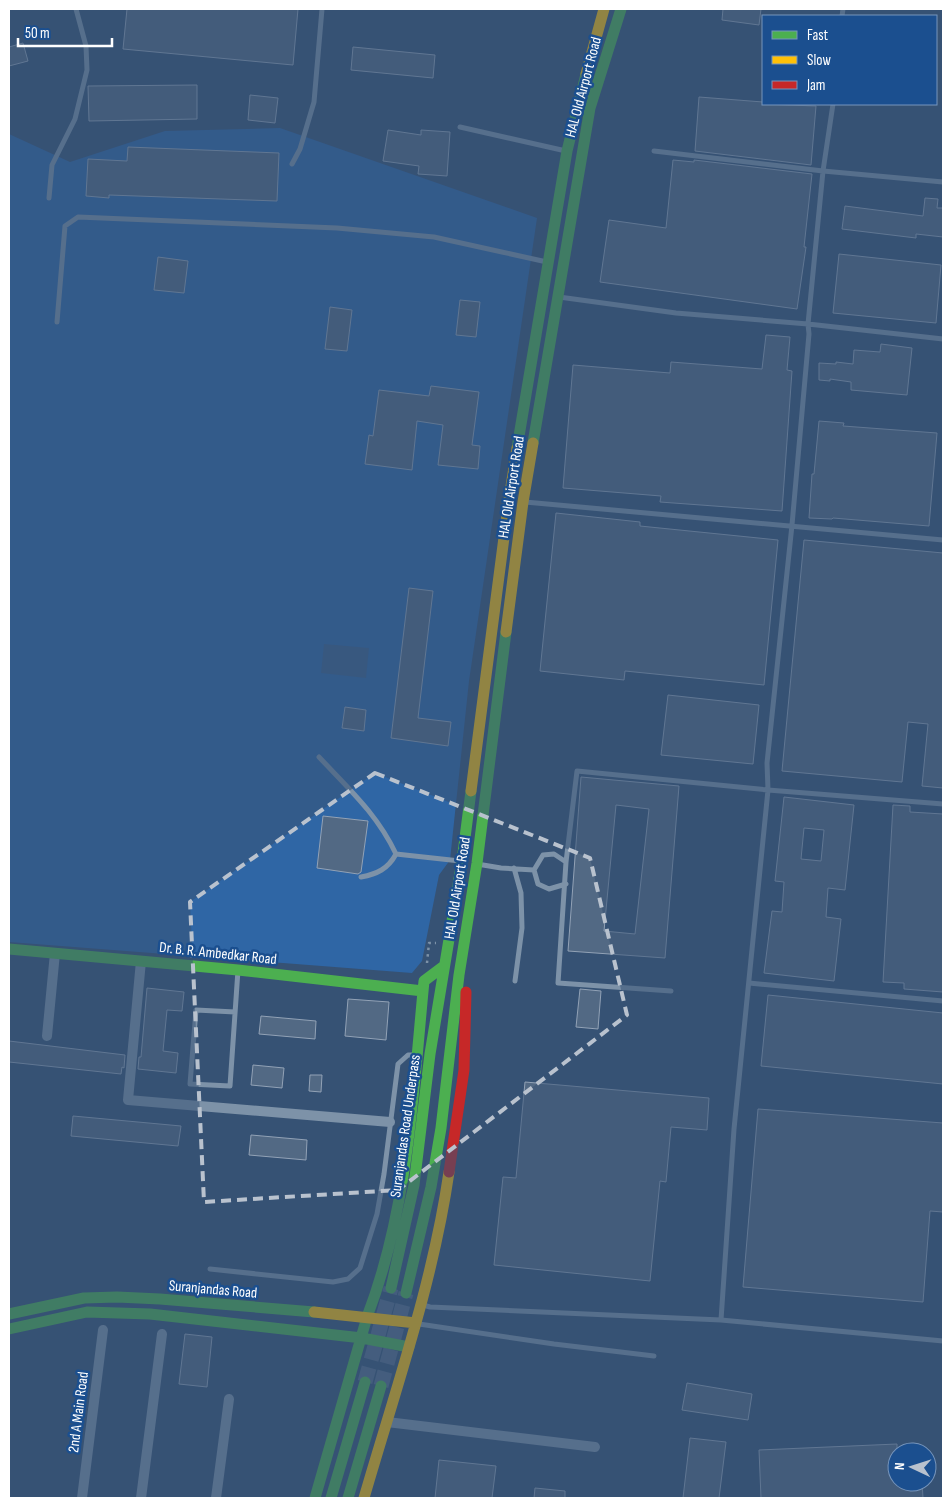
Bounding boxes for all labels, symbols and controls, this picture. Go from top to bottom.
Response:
scale bar [18,15,111,47]
legend [762,15,937,105]
text: 50 m [25,24,50,43]
text: Fast [807,26,829,45]
street label: HAL Old Airport Road [561,35,606,139]
text: Slow [807,51,831,70]
text: Jam [806,76,825,95]
street label: HAL Old Airport Road [494,435,529,540]
street label: HAL Old Airport Road [440,836,475,941]
street label: Dr. B. R. Ambedkar Road [158,938,278,969]
street label: Suranjandas Road Underpass [386,1053,425,1199]
street label: Suranjandas Road [168,1276,258,1303]
street label: 2nd A Main Road [64,1371,93,1454]
north arrow [887,1442,937,1492]
text: N [891,1462,908,1470]

